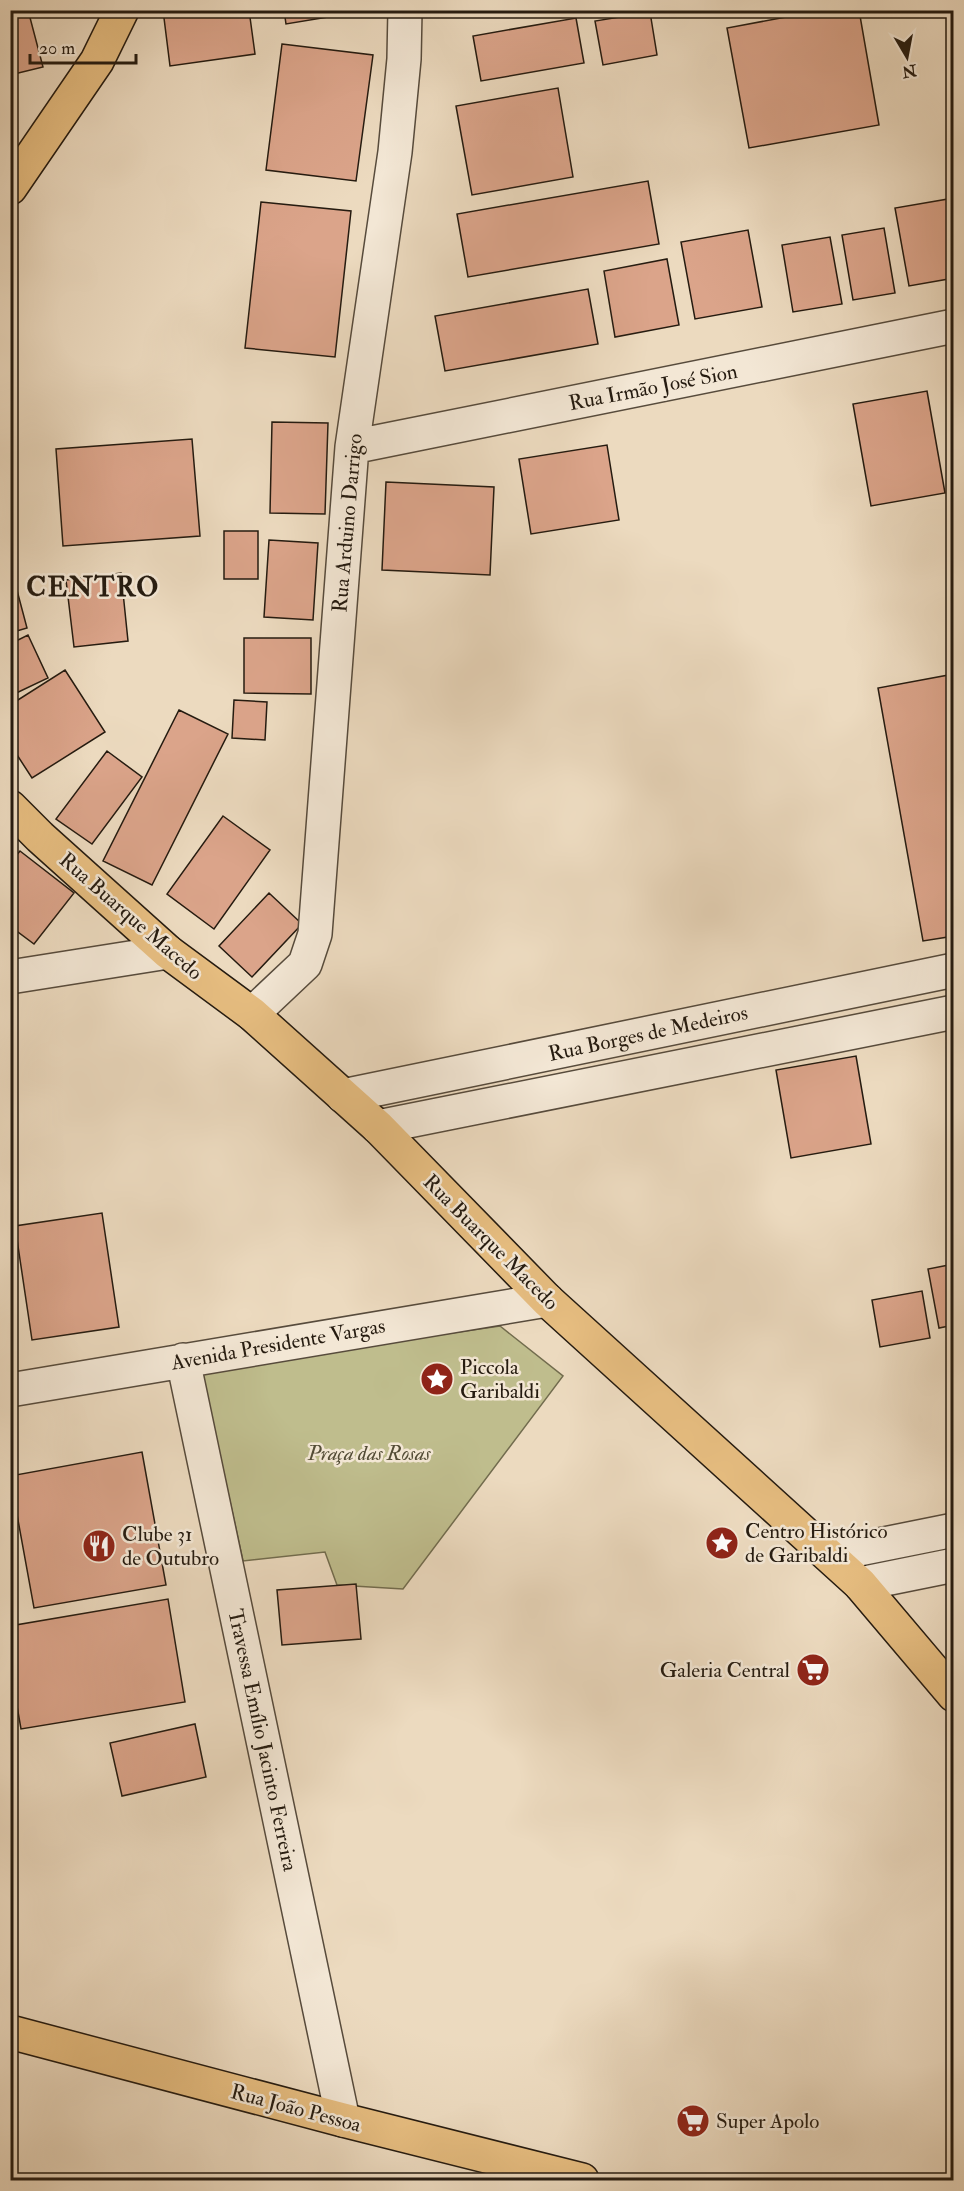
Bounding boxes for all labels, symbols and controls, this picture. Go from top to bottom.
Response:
scale bar [30,27,136,65]
north arrow [877,27,937,87]
text: 20 m [39,37,75,60]
text: N [900,60,919,82]
street label: Rua Irmão José Sion [567,358,740,417]
street label: Rua Arduino Darrigo [326,433,369,614]
district label: CENTRO [26,571,160,604]
street label: Rua Buarque Macedo [53,847,208,986]
street label: Rua Borges de Medeiros [546,999,750,1068]
street label: Rua Buarque Macedo [417,1169,564,1316]
street label: Avenida Presidente Vargas [168,1312,387,1377]
place label: Piccola Garibaldi [460,1354,540,1405]
place icon: Piccola Garibaldi [419,1361,455,1397]
park label: Praça das Rosas [307,1440,432,1467]
place label: Centro Histórico de Garibaldi [745,1518,888,1569]
place label: Clube 31 de Outubro [122,1521,219,1572]
place icon: Centro Histórico de Garibaldi [704,1525,740,1561]
restaurant icon: Clube 31 de Outubro [81,1528,117,1564]
street label: Travessa Emílio Jacinto Ferreira [221,1606,304,1874]
supermarket icon: Galeria Central [795,1652,831,1688]
place label: Galeria Central [660,1657,791,1684]
street label: Rua João Pessoa [228,2078,364,2139]
supermarket icon: Super Apolo [675,2103,711,2139]
place label: Super Apolo [716,2108,819,2135]

